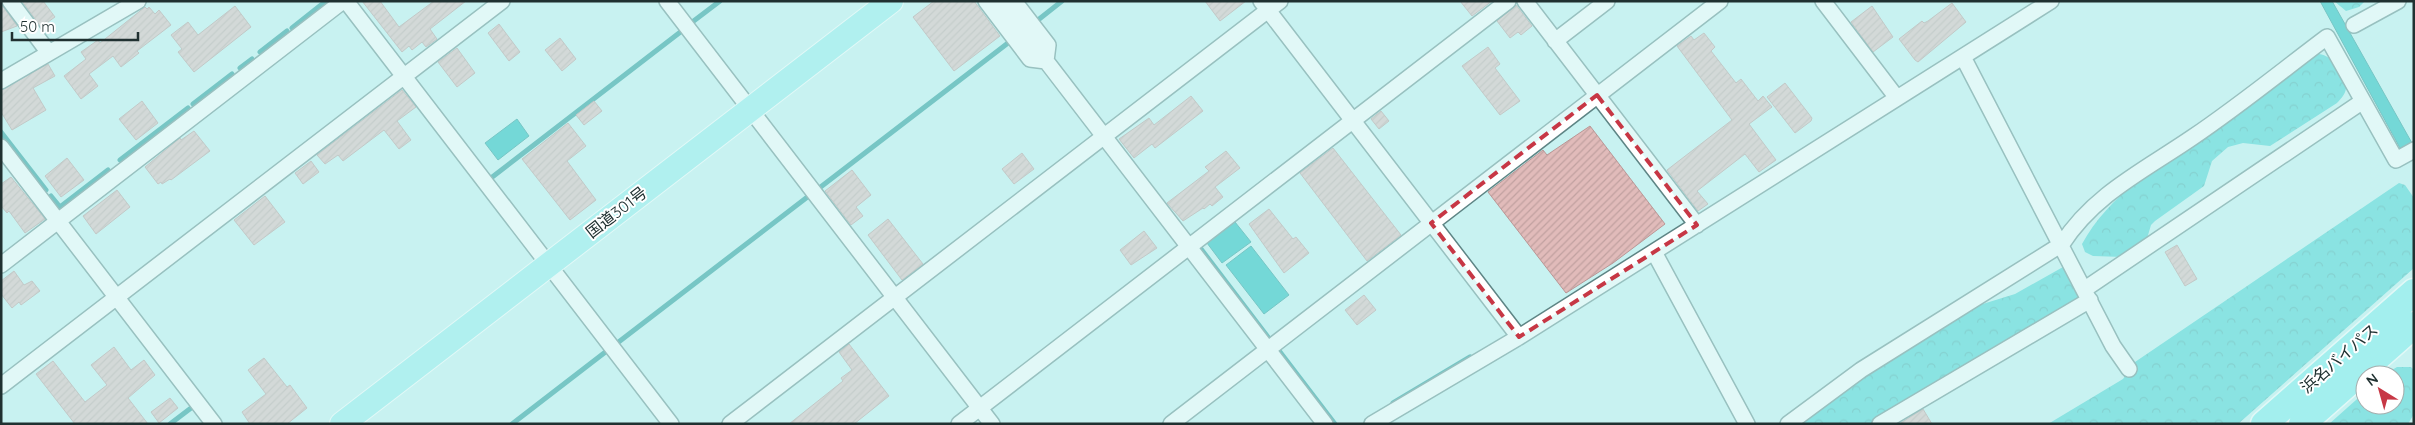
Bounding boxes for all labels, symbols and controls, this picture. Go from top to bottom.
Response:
scale bar [12,10,139,42]
text: 50 m [20,17,55,36]
street label: 国道301号 [582,182,650,242]
street label: 浜名バイパス [2296,319,2382,397]
north arrow [2355,365,2405,415]
text: N [2363,369,2382,390]

